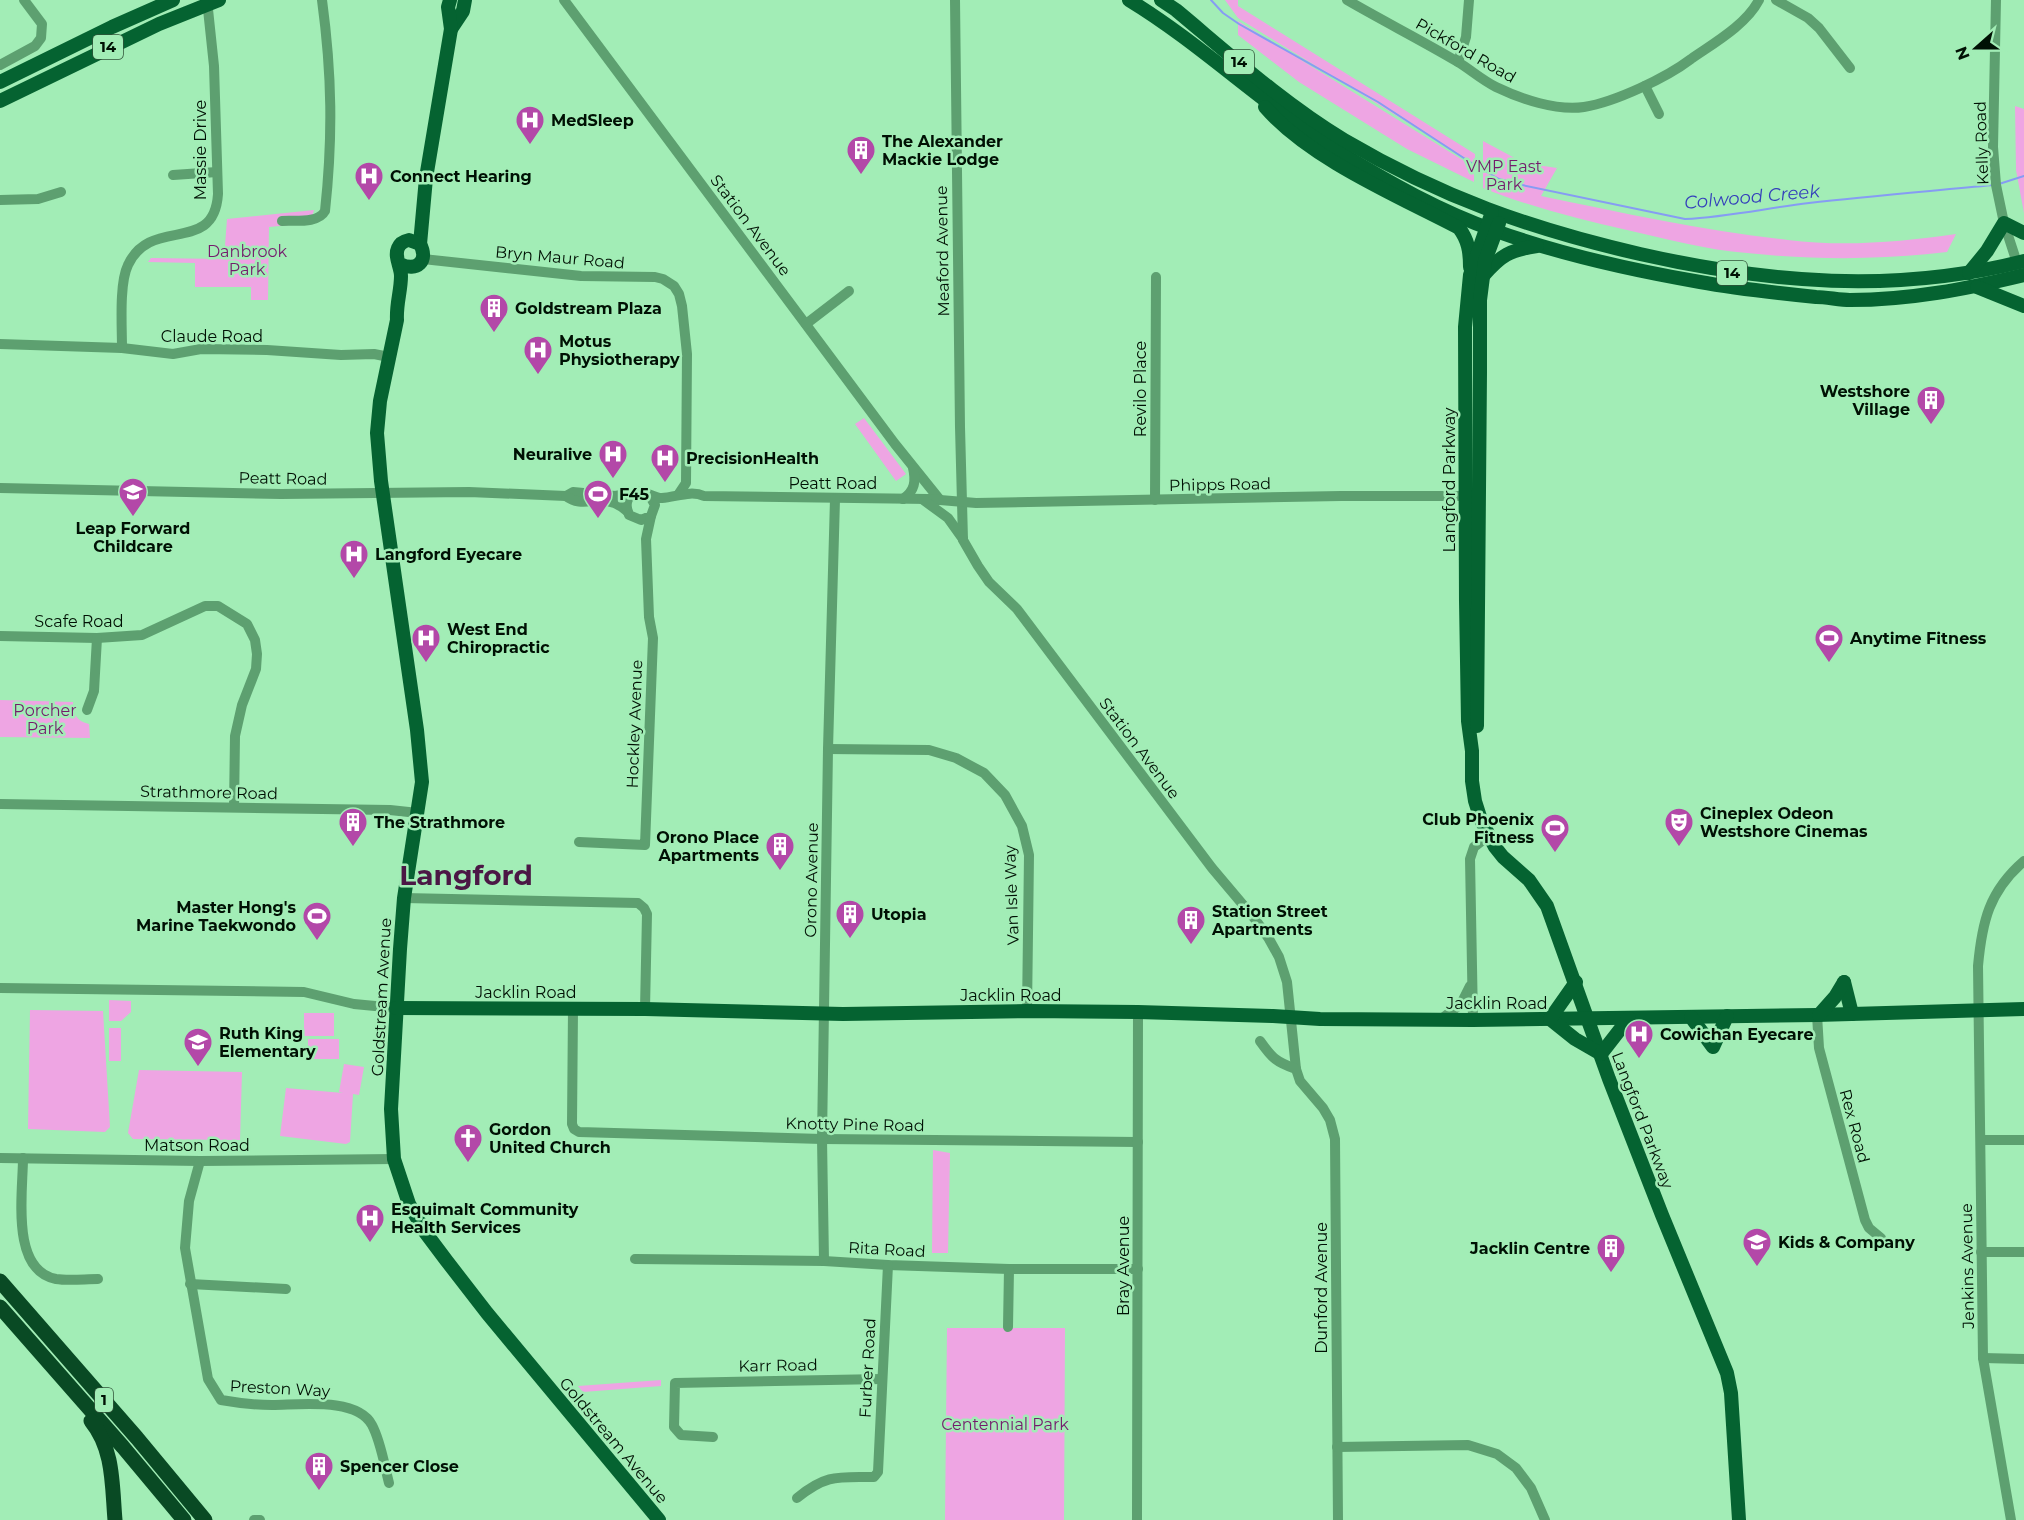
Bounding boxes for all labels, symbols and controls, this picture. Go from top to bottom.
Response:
street label: Pickford Road [1412,14,1519,87]
north arrow [1946,18,2006,78]
road number: 14 [93,35,123,59]
text: N [1951,44,1974,63]
road number: 14 [1224,50,1254,74]
street label: Massie Drive [191,100,210,200]
street label: Kelly Road [1971,101,1992,185]
hospital icon: MedSleep [514,104,546,146]
place label: MedSleep [551,111,634,130]
place label: The Alexander Mackie Lodge [882,132,1003,169]
building icon: The Alexander Mackie Lodge [845,134,877,176]
park label: VMP East Park [1466,157,1543,194]
hospital icon: Connect Hearing [353,160,385,202]
place label: Connect Hearing [390,167,532,186]
street label: Station Avenue [706,171,795,280]
water label: Colwood Creek [1683,180,1822,214]
street label: Meaford Avenue [932,185,953,317]
park label: Danbrook Park [207,242,288,279]
street label: Bryn Maur Road [494,242,626,273]
road number: 14 [1717,261,1747,285]
building icon: Goldstream Plaza [478,292,510,334]
place label: Goldstream Plaza [515,299,662,318]
street label: Claude Road [161,327,263,346]
place label: Motus Physiotherapy [559,332,680,369]
hospital icon: Motus Physiotherapy [522,334,554,376]
street label: Revilo Place [1131,341,1150,437]
place label: Westshore Village [1820,382,1910,419]
building icon: Westshore Village [1915,384,1947,426]
street label: Langford Parkway [1440,407,1459,552]
hospital icon: Neuralive [597,438,629,480]
hospital icon: PrecisionHealth [649,442,681,484]
place label: Neuralive [513,445,592,464]
place label: PrecisionHealth [686,449,819,468]
street label: Peatt Road [238,468,328,489]
street label: Peatt Road [789,474,877,493]
street label: Phipps Road [1169,474,1271,495]
school or university icon: Leap Forward Childcare [117,476,149,518]
sports icon: F45 [582,478,614,520]
place label: F45 [619,485,650,504]
place label: Leap Forward Childcare [76,519,190,556]
hospital icon: Langford Eyecare [338,538,370,580]
place label: Langford Eyecare [375,545,522,564]
street label: Scafe Road [34,612,124,631]
place label: West End Chiropractic [447,620,550,657]
hospital icon: West End Chiropractic [410,622,442,664]
sports icon: Anytime Fitness [1813,622,1845,664]
place label: Anytime Fitness [1849,629,1987,648]
street label: Hockley Avenue [623,659,646,789]
street label: Station Avenue [1095,694,1184,803]
park label: Porcher Park [13,701,77,738]
street label: Strathmore Road [140,782,278,803]
place label: Cineplex Odeon Westshore Cinemas [1700,804,1868,841]
building icon: The Strathmore [337,806,369,848]
theatre icon: Cineplex Odeon Westshore Cinemas [1663,806,1695,848]
place label: Club Phoenix Fitness [1422,810,1534,847]
sports icon: Club Phoenix Fitness [1539,812,1571,854]
place label: The Strathmore [374,813,505,832]
street label: Orono Avenue [801,822,822,938]
place label: Orono Place Apartments [656,828,759,865]
building icon: Orono Place Apartments [764,830,796,872]
street label: Van Isle Way [1000,844,1023,945]
district label: Langford [399,858,533,892]
place label: Master Hong's Marine Taekwondo [136,898,297,935]
building icon: Utopia [834,898,866,940]
sports icon: Master Hong's Marine Taekwondo [301,900,333,942]
place label: Station Street Apartments [1211,902,1328,939]
building icon: Station Street Apartments [1175,904,1207,946]
place label: Utopia [871,905,927,924]
street label: Goldstream Avenue [368,917,395,1077]
street label: Jacklin Road [474,983,577,1002]
street label: Jacklin Road [959,986,1062,1005]
street label: Jacklin Road [1445,994,1548,1013]
hospital icon: Cowichan Eyecare [1623,1018,1655,1060]
place label: Ruth King Elementary [219,1024,316,1061]
place label: Cowichan Eyecare [1660,1025,1814,1044]
school or university icon: Ruth King Elementary [182,1026,214,1068]
street label: Langford Parkway [1608,1049,1677,1192]
street label: Rex Road [1836,1087,1873,1165]
street label: Knotty Pine Road [785,1114,925,1135]
place label: Gordon United Church [489,1120,611,1157]
church icon: Gordon United Church [452,1122,484,1164]
street label: Matson Road [144,1136,250,1155]
place label: Esquimalt Community Health Services [391,1200,579,1237]
hospital icon: Esquimalt Community Health Services [354,1202,386,1244]
street label: Jenkins Avenue [1957,1203,1978,1330]
street label: Bray Avenue [1114,1216,1133,1316]
street label: Dunford Avenue [1312,1222,1331,1354]
school or university icon: Kids & Company [1741,1226,1773,1268]
building icon: Jacklin Centre [1595,1232,1627,1274]
place label: Kids & Company [1778,1233,1915,1252]
street label: Rita Road [848,1238,926,1261]
place label: Jacklin Centre [1469,1239,1590,1258]
street label: Furber Road [855,1318,880,1418]
street label: Karr Road [738,1355,818,1376]
street label: Goldstream Avenue [555,1374,672,1507]
street label: Preston Way [229,1376,331,1401]
road number: 1 [95,1388,113,1412]
park label: Centennial Park [941,1415,1069,1434]
building icon: Spencer Close [303,1450,335,1492]
place label: Spencer Close [340,1457,459,1476]

